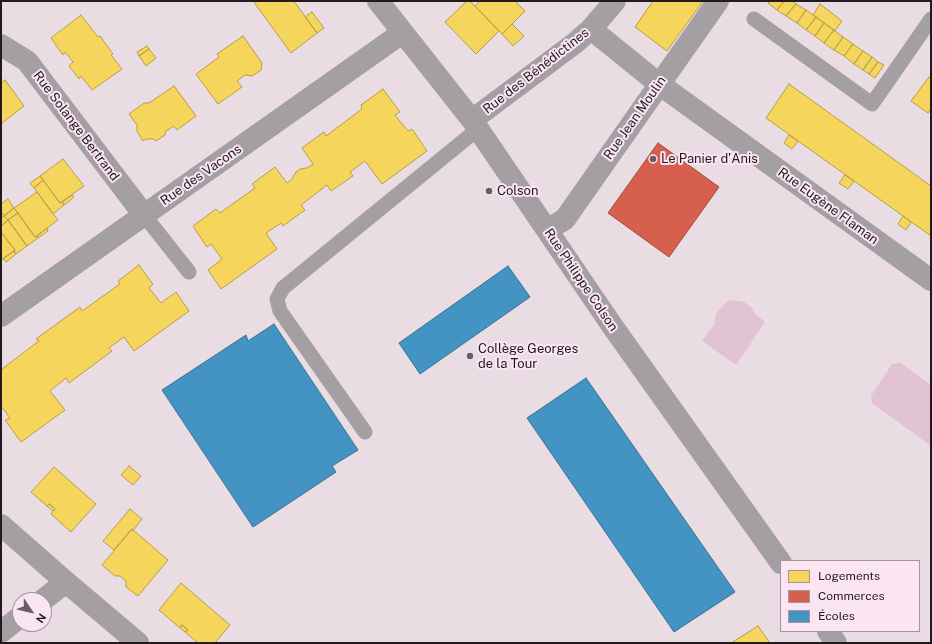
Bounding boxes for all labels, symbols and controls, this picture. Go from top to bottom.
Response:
street label: Rue des Bénédictines [480,25,592,117]
street label: Rue Solange Bertrand [30,68,122,184]
street label: Rue Jean Moulin [601,73,669,163]
street label: Rue des Vacons [157,141,245,209]
place label: Le Panier d'Anis [661,151,758,167]
marker: Le Panier d'Anis [648,154,658,164]
street label: Rue Eugène Flaman [775,164,881,248]
place label: Colson [497,183,538,199]
marker: Colson [484,186,494,196]
street label: Rue Philippe Colson [541,226,621,334]
place label: Collège Georges de la Tour [478,341,578,372]
marker: Collège Georges de la Tour [465,351,475,361]
legend [780,560,920,632]
text: Logements [818,569,880,583]
text: Commerces [818,589,885,603]
north arrow [12,592,52,632]
text: Écoles [818,609,855,623]
text: N [34,611,48,625]

